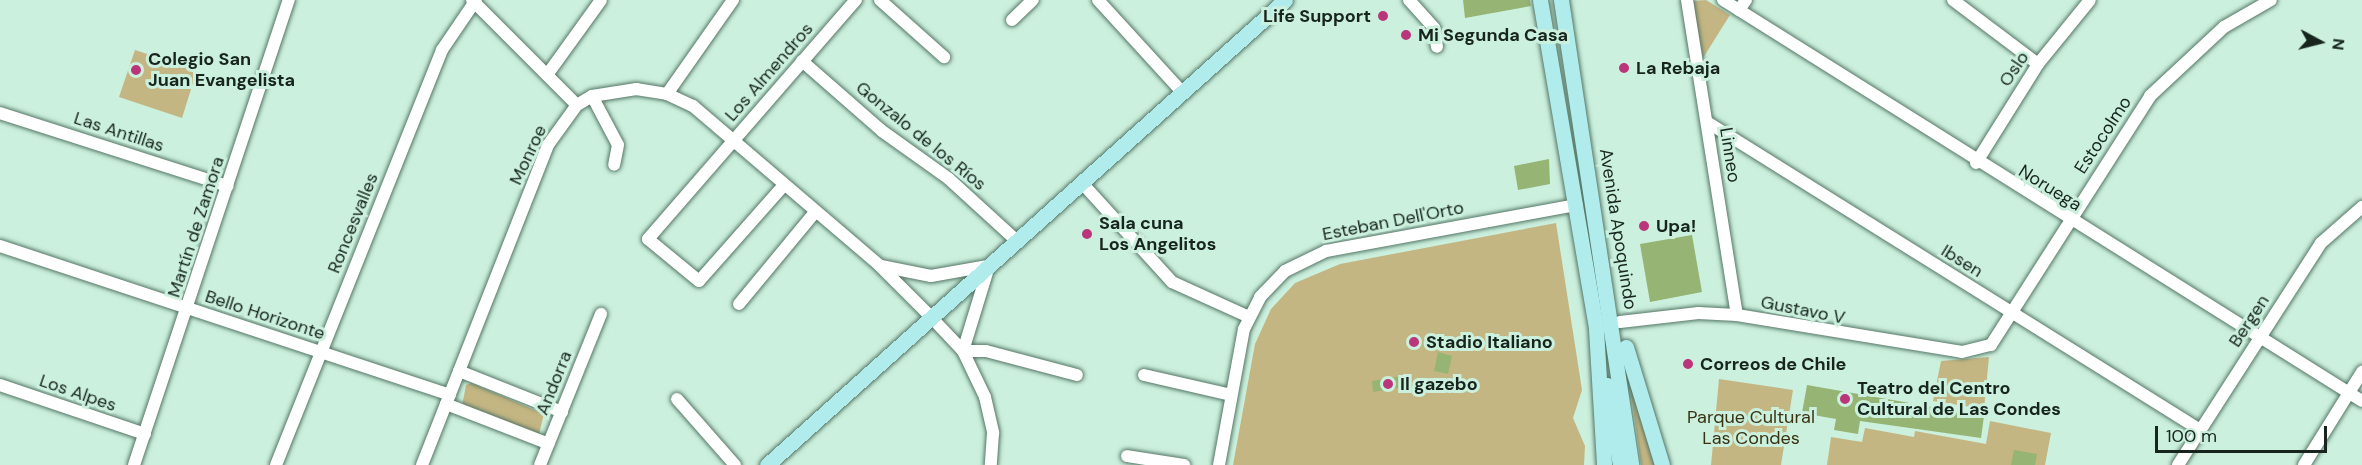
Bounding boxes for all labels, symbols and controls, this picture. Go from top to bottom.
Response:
place label: Life Support [1263,5,1371,27]
marker: Life Support [1376,9,1390,23]
north arrow [2290,12,2350,72]
street label: Los Almendros [720,18,818,126]
place label: Mi Segunda Casa [1418,24,1568,46]
marker: Mi Segunda Casa [1399,28,1413,42]
text: N [2327,37,2349,51]
street label: Oslo [1995,47,2033,91]
place label: Colegio San Juan Evangelista [148,49,295,92]
place label: La Rebaja [1636,57,1720,79]
marker: La Rebaja [1617,61,1631,75]
marker: Colegio San Juan Evangelista [129,63,143,77]
street label: Gonzalo de los Ríos [851,77,991,195]
street label: Estocolmo [2070,92,2136,178]
street label: Las Antillas [71,107,167,157]
street label: Monroe [505,122,551,188]
street label: Linneo [1715,126,1745,184]
street label: Avenida Apoquindo [1595,147,1641,311]
street label: Martín de Zamora [163,154,229,300]
street label: Noruega [2015,160,2085,216]
street label: Roncesvalles [323,170,383,276]
street label: Esteban Dell'Orto [1320,197,1466,245]
place label: Sala cuna Los Angelitos [1099,213,1216,256]
place label: Upa! [1656,215,1696,237]
marker: Upa! [1637,219,1651,233]
marker: Sala cuna Los Angelitos [1080,227,1094,241]
street label: Ibsen [1937,240,1987,282]
street label: Bello Horizonte [202,285,328,345]
street label: Gustavo V [1759,291,1847,329]
street label: Bergen [2224,291,2274,351]
place label: Stadio Italiano [1426,331,1553,353]
marker: Stadio Italiano [1407,335,1421,349]
street label: Andorra [531,348,577,418]
place label: Correos de Chile [1700,353,1846,375]
marker: Correos de Chile [1681,357,1695,371]
street label: Los Alpes [37,370,119,416]
place label: Il gazebo [1400,373,1478,395]
marker: Il gazebo [1381,377,1395,391]
place label: Teatro del Centro Cultural de Las Condes [1857,378,2061,420]
marker: Teatro del Centro Cultural de Las Condes [1838,392,1852,406]
park label: Parque Cultural Las Condes [1687,407,1815,450]
scale bar [2158,414,2330,452]
text: 100 m [2166,424,2217,448]

